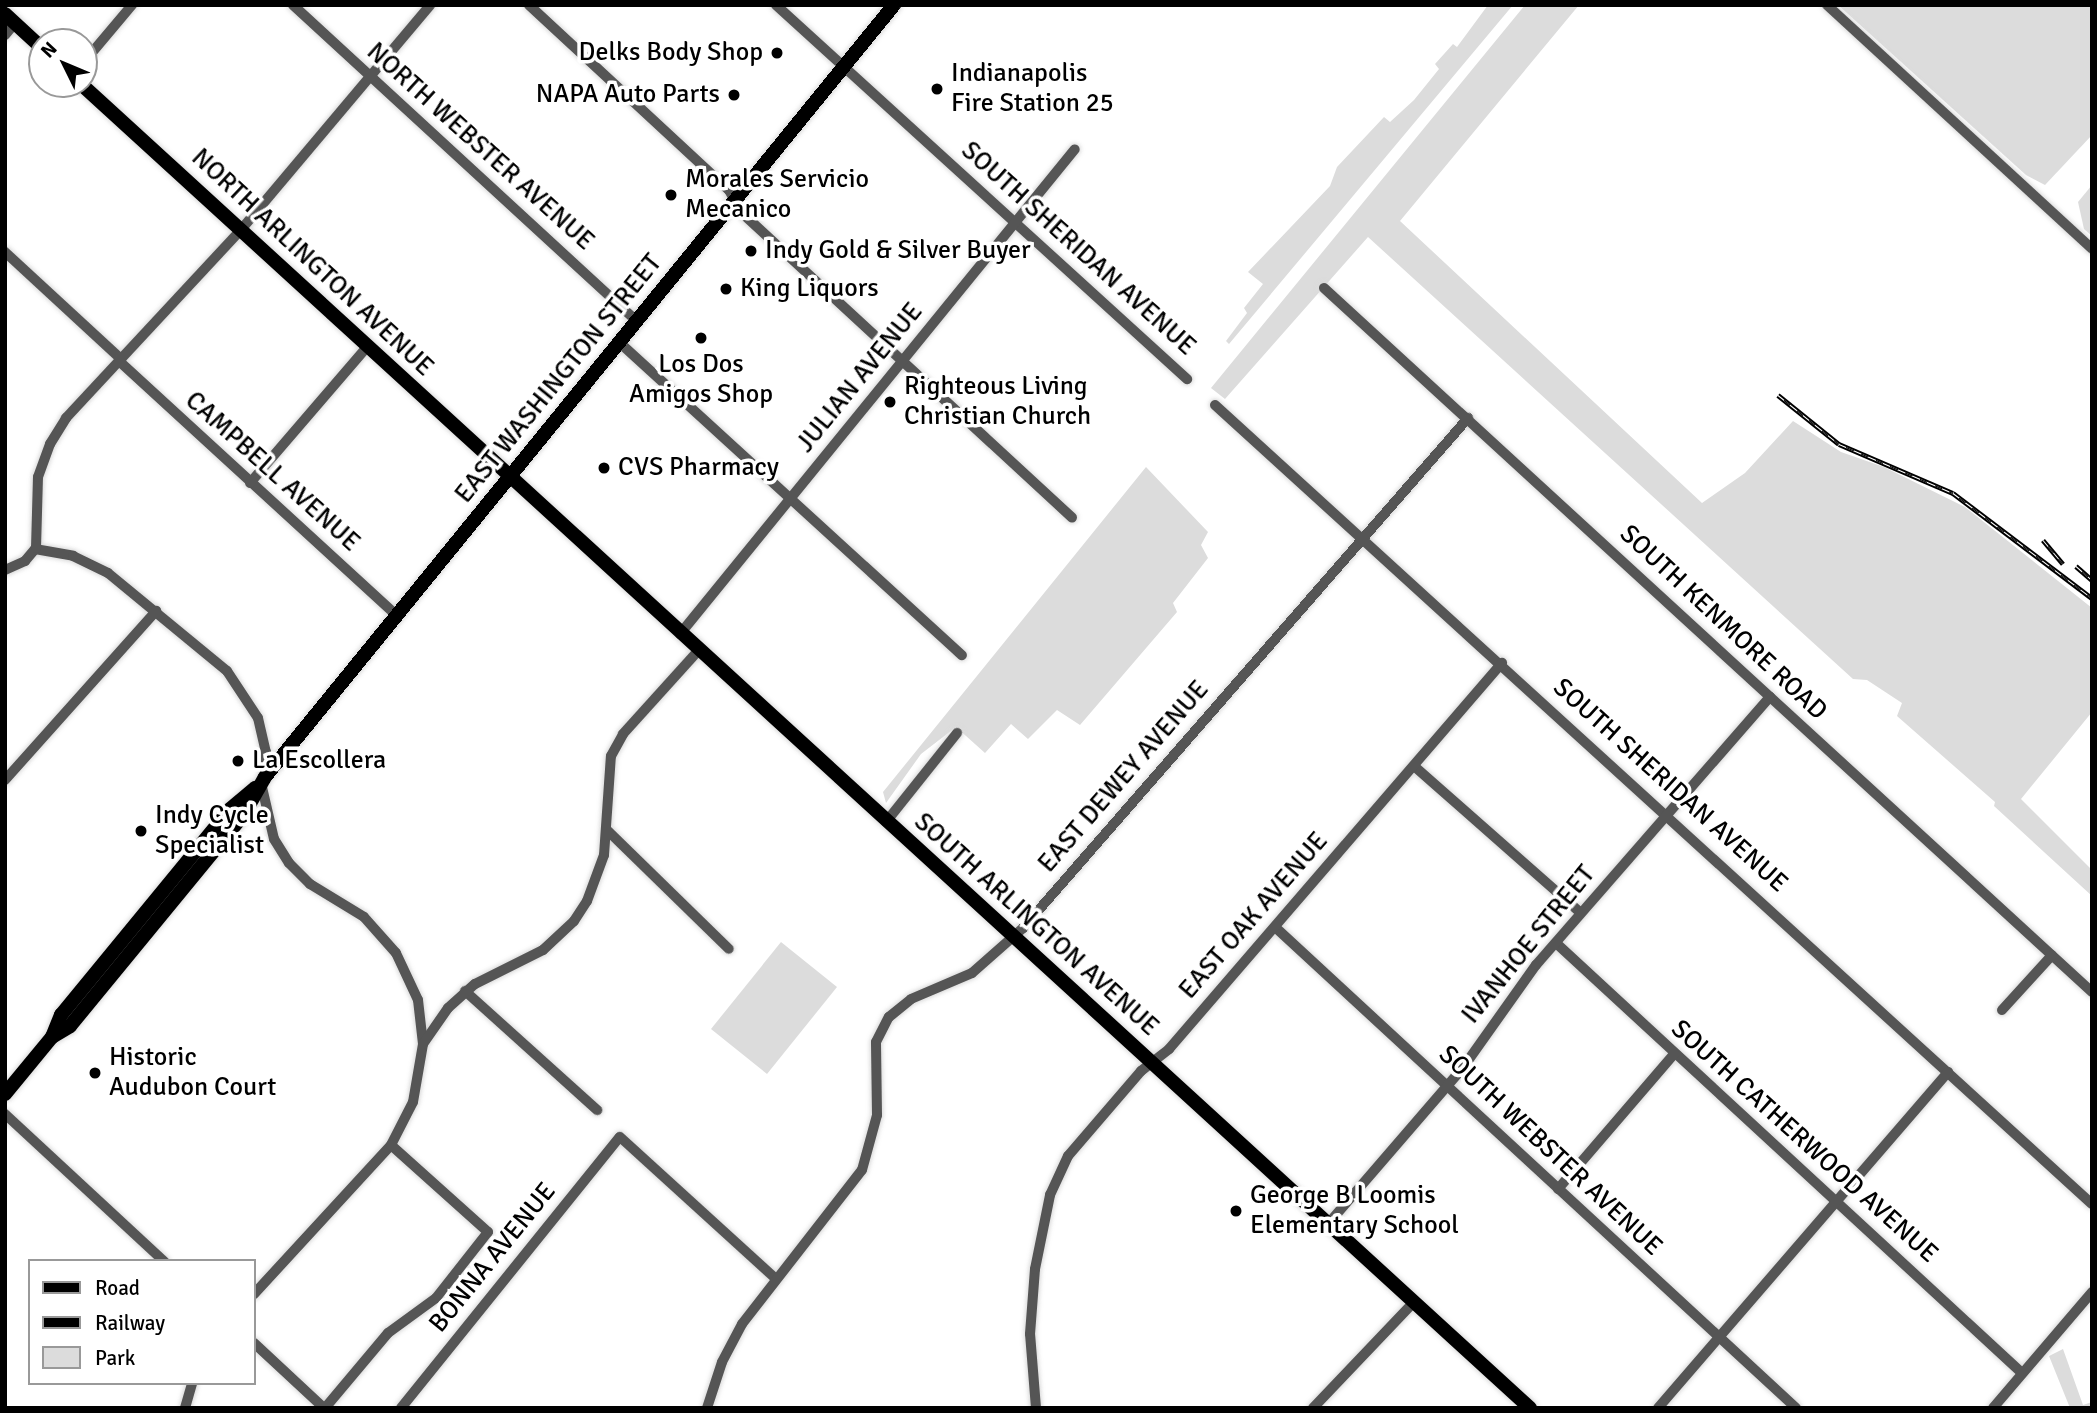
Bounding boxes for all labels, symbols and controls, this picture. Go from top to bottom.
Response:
north arrow [28,28,98,98]
text: N [36,37,62,63]
street label: NORTH WEBSTER AVENUE [360,37,600,257]
place label: Delks Body Shop [579,37,763,69]
marker: Delks Body Shop [769,45,785,61]
place label: Indianapolis Fire Station 25 [951,58,1114,119]
place label: NAPA Auto Parts [536,79,720,111]
marker: Indianapolis Fire Station 25 [929,81,945,97]
marker: NAPA Auto Parts [726,87,742,103]
street label: SOUTH SHERIDAN AVENUE [954,135,1202,363]
street label: NORTH ARLINGTON AVENUE [185,143,439,383]
place label: Morales Servicio Mecanico [685,164,869,226]
marker: Morales Servicio Mecanico [663,187,679,203]
place label: Indy Gold & Silver Buyer [765,235,1031,267]
marker: Indy Gold & Silver Buyer [743,243,759,259]
street label: EAST WASHINGTON STREET [449,248,669,510]
place label: King Liquors [740,273,879,305]
marker: King Liquors [718,281,734,297]
street label: JULIAN AVENUE [790,297,930,459]
marker: Los Dos Amigos Shop [693,330,709,346]
place label: Los Dos Amigos Shop [629,349,773,410]
place label: Righteous Living Christian Church [904,371,1091,432]
street label: CAMPBELL AVENUE [178,385,366,559]
marker: Righteous Living Christian Church [882,394,898,410]
place label: CVS Pharmacy [618,452,779,484]
marker: CVS Pharmacy [596,460,612,476]
street label: SOUTH KENMORE ROAD [1613,519,1833,727]
street label: SOUTH SHERIDAN AVENUE [1546,672,1794,900]
street label: EAST DEWEY AVENUE [1032,675,1216,879]
place label: La Escollera [252,745,386,777]
marker: La Escollera [230,753,246,769]
place label: Indy Cycle Specialist [155,800,269,862]
street label: SOUTH ARLINGTON AVENUE [907,807,1165,1043]
marker: Indy Cycle Specialist [133,823,149,839]
street label: EAST OAK AVENUE [1173,826,1335,1006]
street label: IVANHOE STREET [1456,860,1602,1030]
street label: SOUTH CATHERWOOD AVENUE [1664,1014,1944,1270]
street label: SOUTH WEBSTER AVENUE [1432,1039,1668,1263]
place label: Historic Audubon Court [109,1042,276,1104]
marker: Historic Audubon Court [87,1065,103,1081]
street label: BONNA AVENUE [423,1177,563,1339]
place label: George B Loomis Elementary School [1250,1180,1459,1242]
marker: George B Loomis Elementary School [1228,1203,1244,1219]
legend [28,1259,256,1385]
text: Road [95,1275,140,1301]
text: Railway [95,1310,165,1336]
text: Park [95,1345,135,1371]

